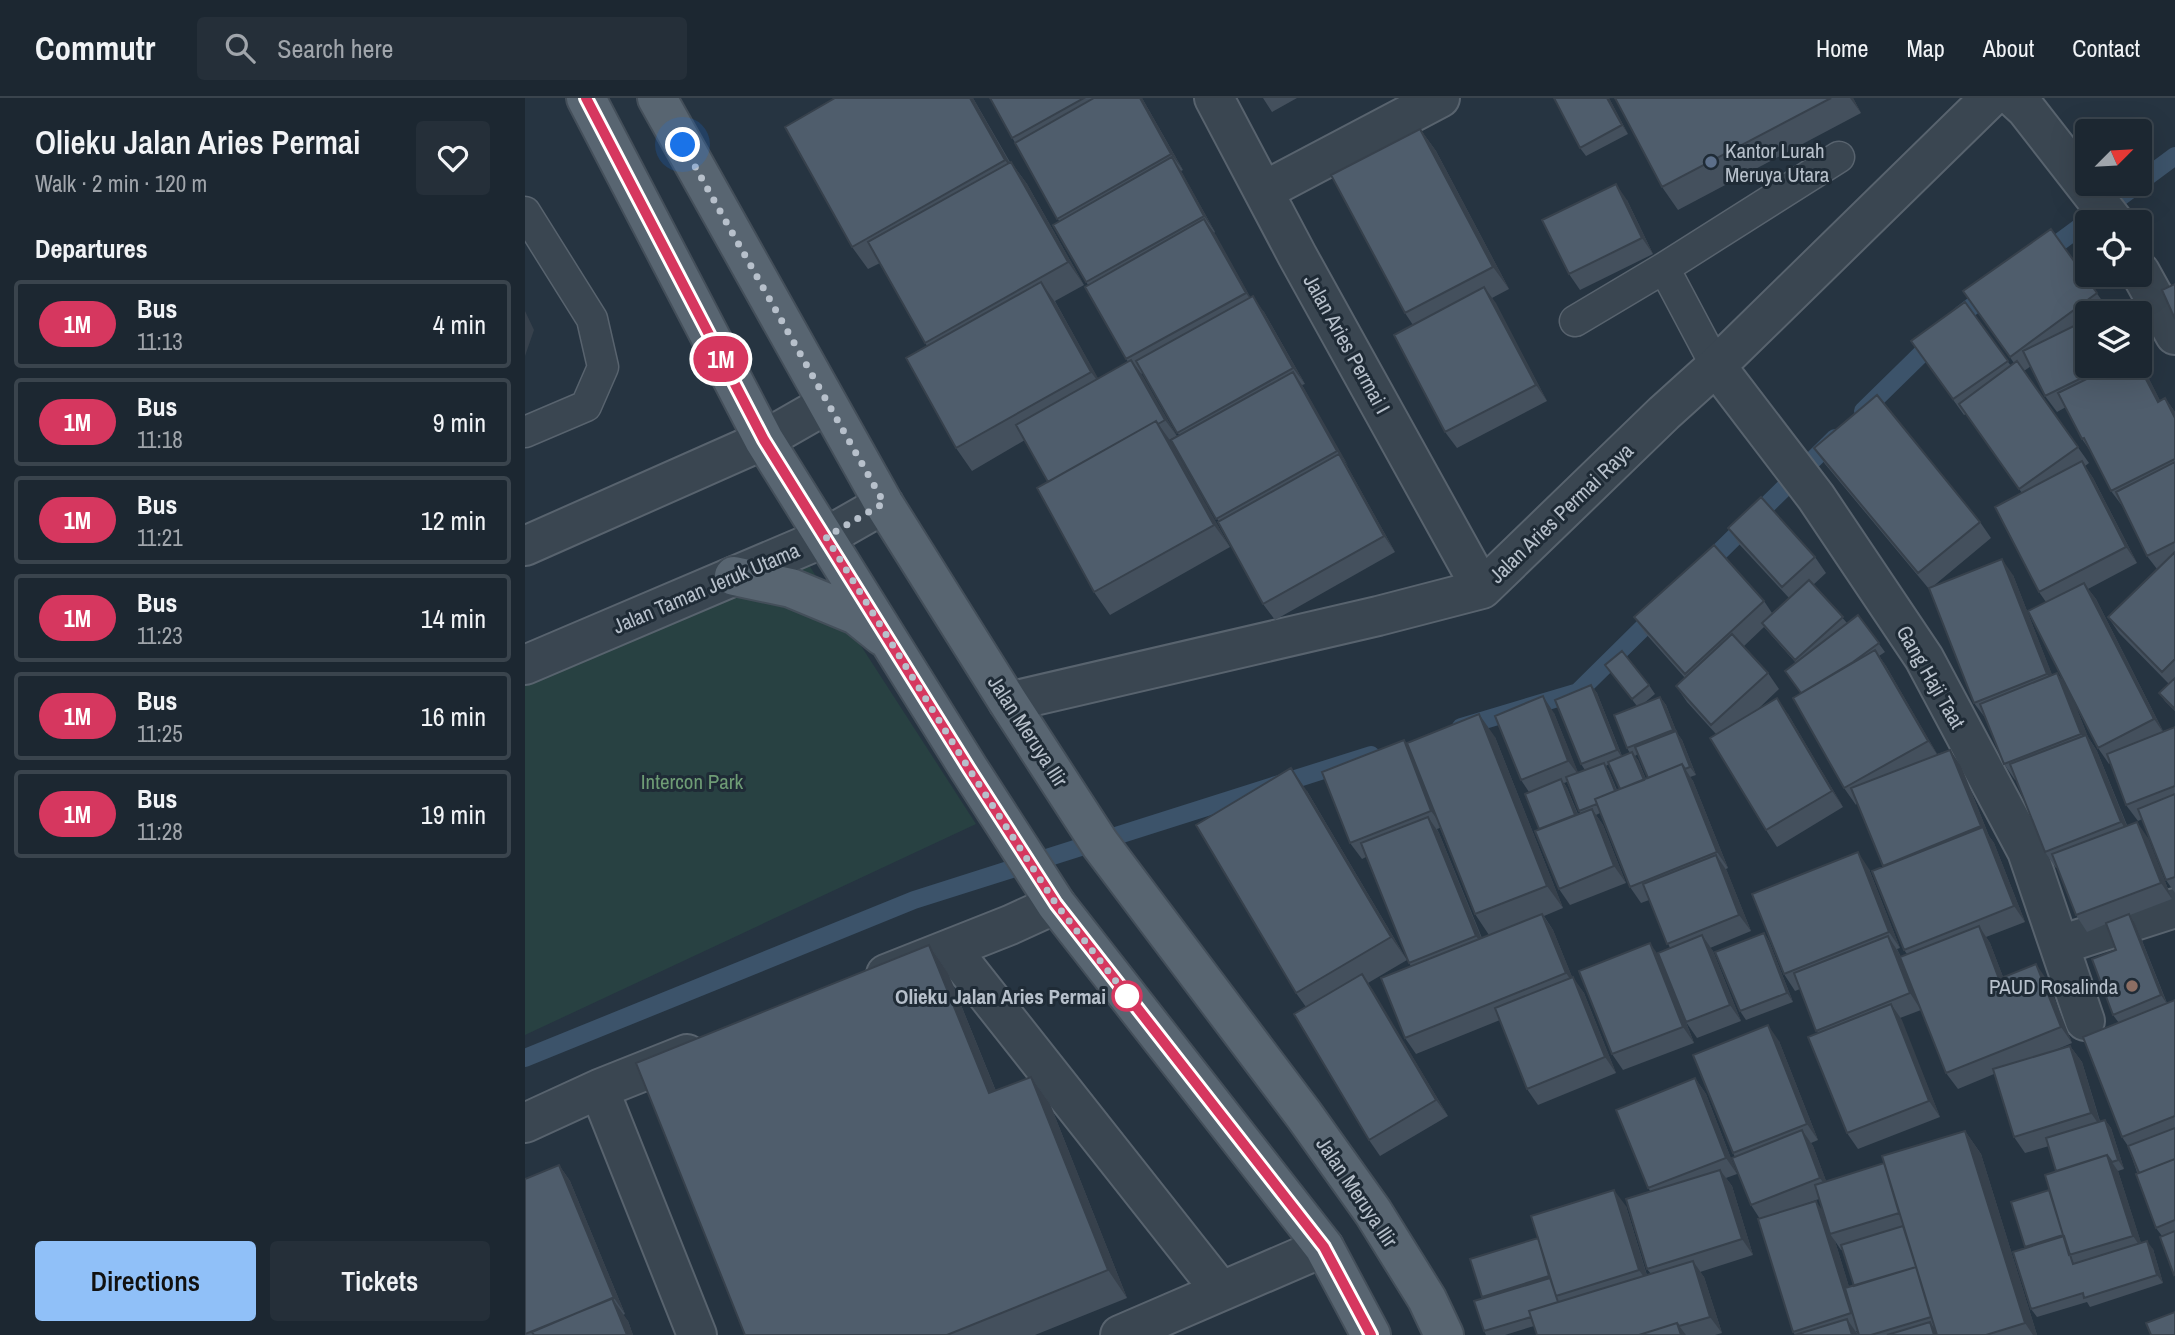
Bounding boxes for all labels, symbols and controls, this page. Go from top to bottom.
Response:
search box [197,17,687,80]
text: Commutr [35,26,155,70]
icon: search [221,29,259,67]
text: Search here [277,31,393,66]
text: Home [1816,32,1868,64]
text: Map [1906,32,1945,64]
text: About [1983,32,2034,64]
text: Contact [2072,32,2140,64]
north arrow [2075,119,2153,196]
map controls [2075,119,2152,378]
text: Olieku Jalan Aries Permai [35,120,361,164]
button: heart [416,121,490,195]
your location [665,127,700,162]
place label: Kantor Lurah Meruya Utara [1725,136,1830,189]
marker: Kantor Lurah Meruya Utara [1703,154,1719,170]
text: Walk · 2 min · 120 m [35,168,207,199]
button: locate [2075,210,2152,287]
text: Departures [35,231,148,266]
street label: Jalan Aries Permai I [1297,269,1397,419]
text: Bus [137,291,177,326]
button: layers [2075,301,2152,378]
text: 4 min [433,307,486,342]
text: 1M [64,308,91,340]
text: 11:13 [137,326,183,357]
line badge: 1M [689,336,753,382]
text: 1M [707,343,735,375]
text: Bus [137,389,177,424]
text: 9 min [433,405,486,440]
text: 1M [64,406,91,438]
text: 11:18 [137,424,183,455]
street label: Jalan Aries Permai Raya [1482,436,1640,590]
text: Bus [137,487,177,522]
text: 12 min [421,503,486,538]
text: 1M [64,504,91,536]
text: 11:21 [137,522,183,553]
street label: Jalan Taman Jeruk Utama [608,535,804,640]
text: Bus [137,585,177,620]
text: 14 min [421,601,486,636]
text: 1M [64,602,91,634]
text: 11:23 [137,620,183,651]
street label: Gang Haji Taat [1890,620,1972,734]
street label: Jalan Meruya Ilir [981,670,1075,792]
text: Bus [137,683,177,718]
text: 16 min [421,699,486,734]
text: 1M [64,700,91,732]
text: 11:25 [137,718,183,749]
park label: Intercon Park [641,767,744,796]
text: Bus [137,781,177,816]
text: 19 min [421,797,486,832]
text: 1M [64,798,91,830]
text: 11:28 [137,816,183,847]
place label: PAUD Rosalinda [1989,972,2118,1001]
marker: PAUD Rosalinda [2124,978,2140,994]
marker: Olieku Jalan Aries Permai [1112,981,1142,1011]
place label: Olieku Jalan Aries Permai [895,982,1106,1011]
street label: Jalan Meruya Ilir [1309,1131,1405,1253]
button: Directions [35,1241,256,1321]
button: Tickets [270,1241,490,1321]

